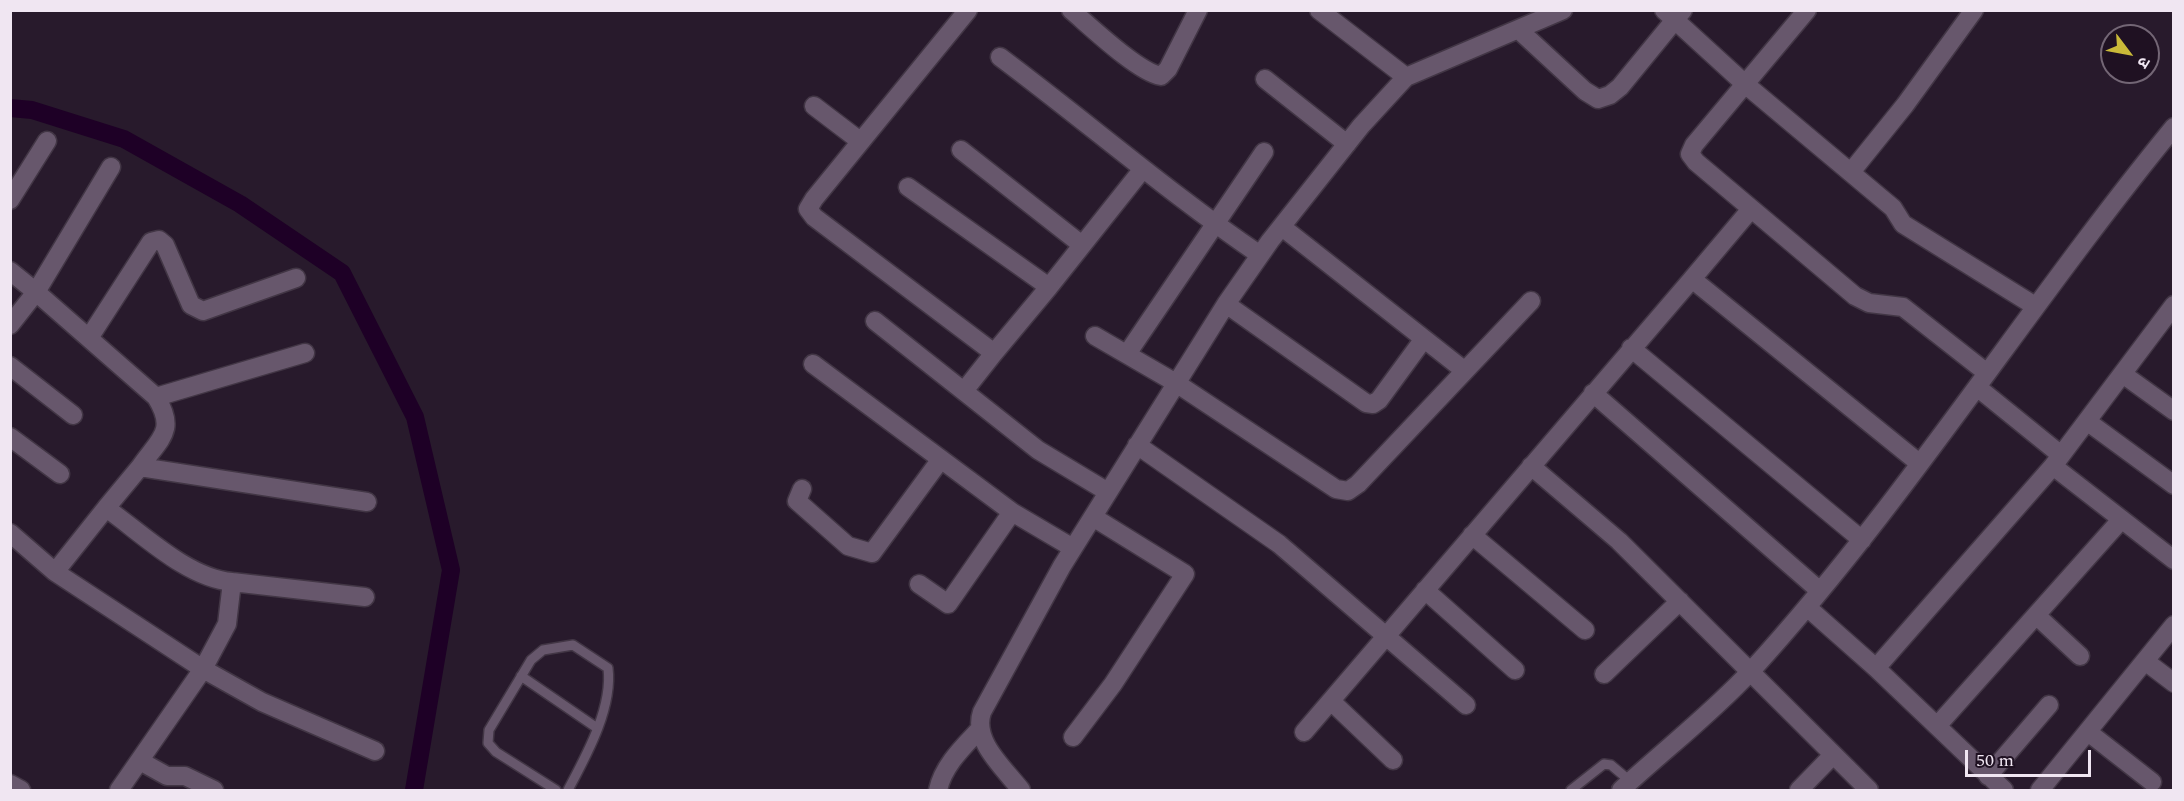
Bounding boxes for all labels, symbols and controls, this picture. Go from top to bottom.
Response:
north arrow [2100,24,2160,84]
text: उ [2131,52,2156,73]
scale bar [1968,738,2094,776]
text: 50 m [1976,747,2014,774]

